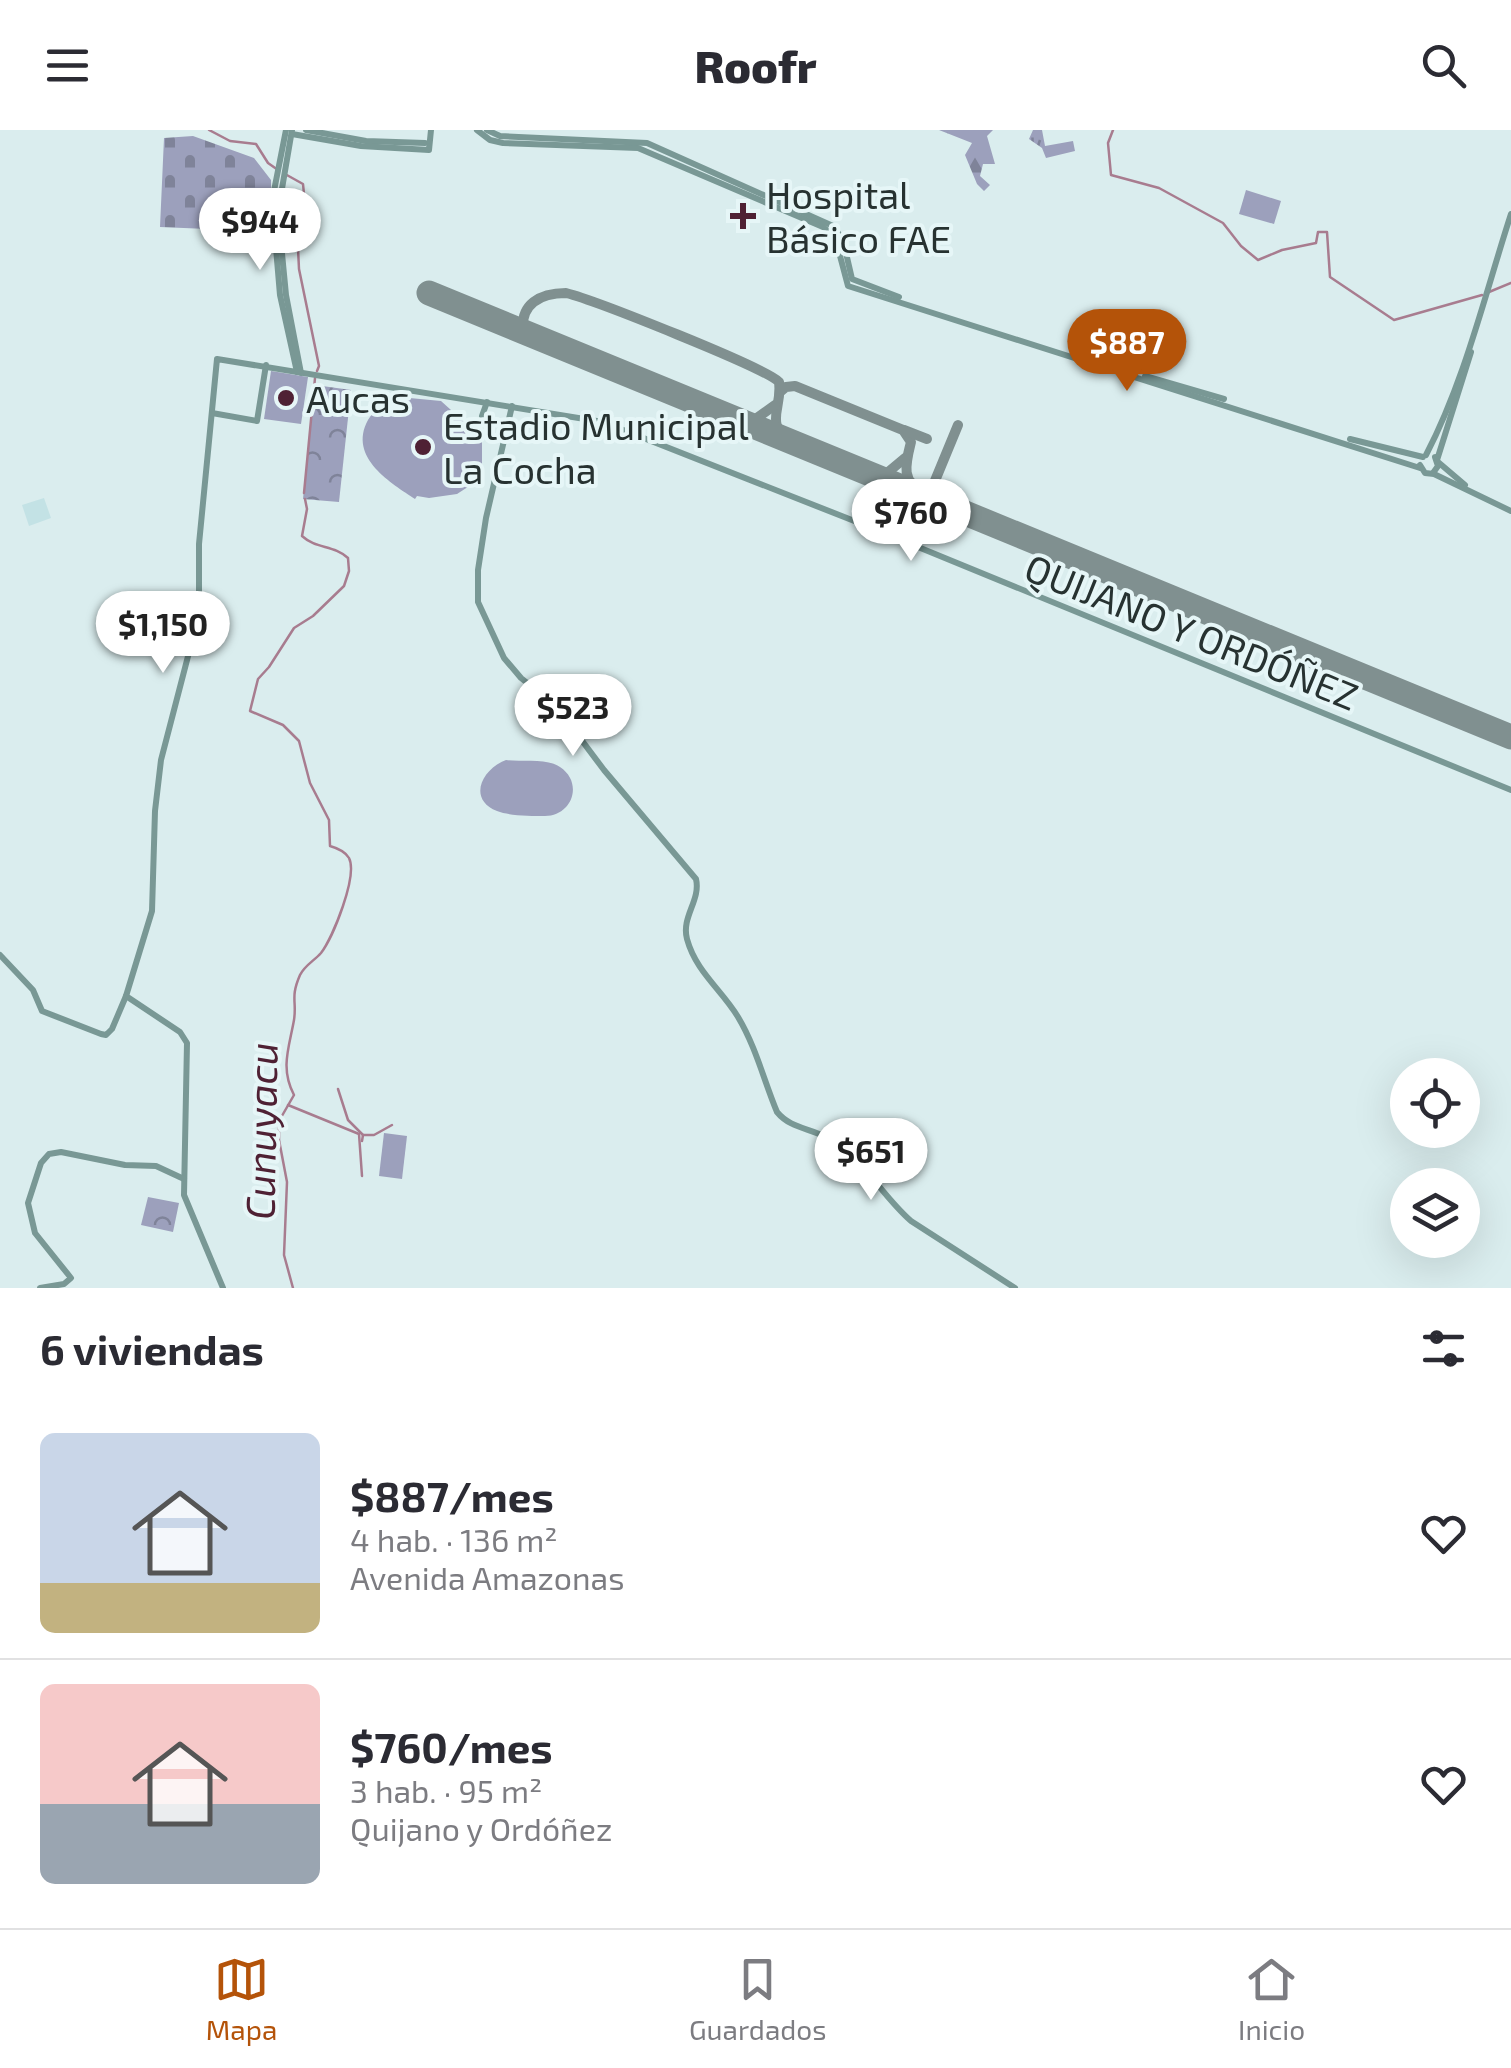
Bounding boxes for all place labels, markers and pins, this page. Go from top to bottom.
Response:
place label: Hospital Básico FAE [766,171,951,261]
pin: $944 [201,188,319,273]
marker: Hospital Básico FAE [730,203,756,229]
pin: $887 [1068,309,1186,394]
place label: Aucas [306,375,410,421]
marker: Aucas [275,387,297,409]
place label: Estadio Municipal La Cocha [443,402,749,492]
marker: Estadio Municipal La Cocha [412,436,434,458]
pin: $760 [852,479,970,564]
pin: $1,150 [82,591,244,676]
pin: $523 [514,674,632,759]
pin: $651 [812,1118,930,1203]

